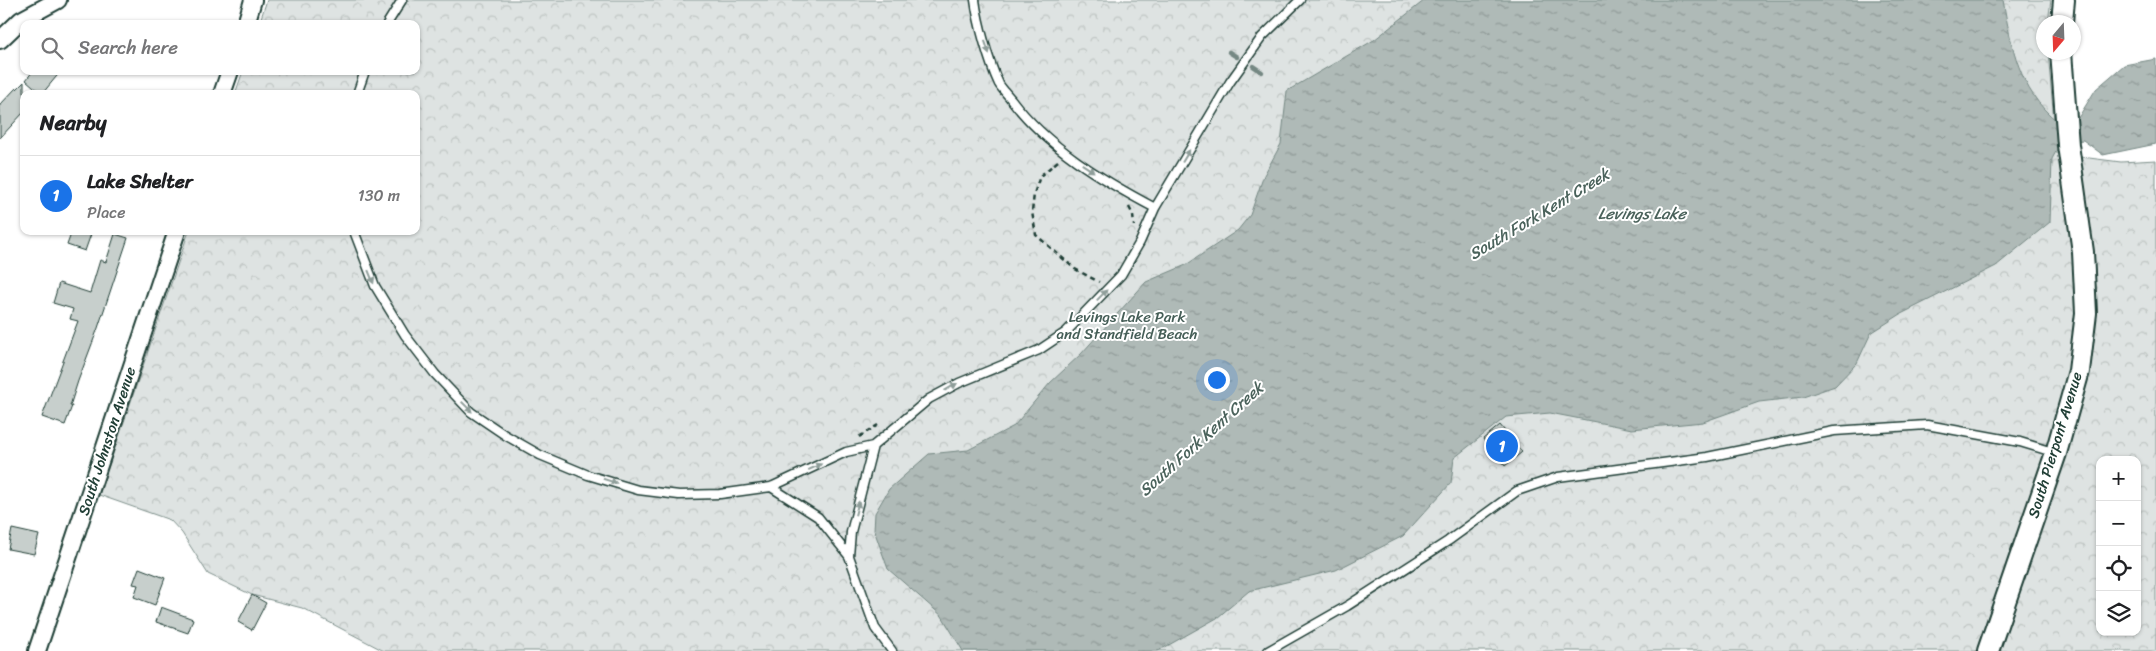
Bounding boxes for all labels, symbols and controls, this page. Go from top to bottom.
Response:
north arrow [2036,15,2081,60]
search box [20,20,420,75]
text: Search here [78,31,178,64]
icon: search [38,34,66,62]
one-way arrow [983,40,991,55]
text: Nearby [40,104,106,142]
one-way arrow [1181,150,1190,163]
water label: South Fork Kent Creek [1463,159,1617,268]
one-way arrow [1082,163,1095,173]
text: Lake Shelter [87,165,192,198]
text: 1 [53,181,59,210]
text: 130 m [358,181,400,210]
text: Place [87,198,126,227]
water label: Levings Lake [1598,199,1688,228]
one-way arrow [367,270,375,285]
one-way arrow [1096,289,1108,301]
park label: Levings Lake Park and Standfield Beach [1057,304,1198,347]
street label: South Johnston Avenue [71,363,143,519]
your location [1204,367,1230,393]
street label: South Pierpont Avenue [2020,368,2090,521]
water label: South Fork Kent Creek [1132,373,1272,503]
one-way arrow [944,383,959,391]
one-way arrow [460,401,472,413]
pin: 1 [1486,427,1518,465]
map controls [2096,456,2141,636]
button: + [2096,456,2141,501]
one-way arrow [808,463,822,471]
one-way arrow [602,478,617,486]
one-way arrow [854,501,862,516]
button: − [2096,501,2141,546]
button: locate [2096,546,2141,591]
button: layers [2096,591,2141,636]

